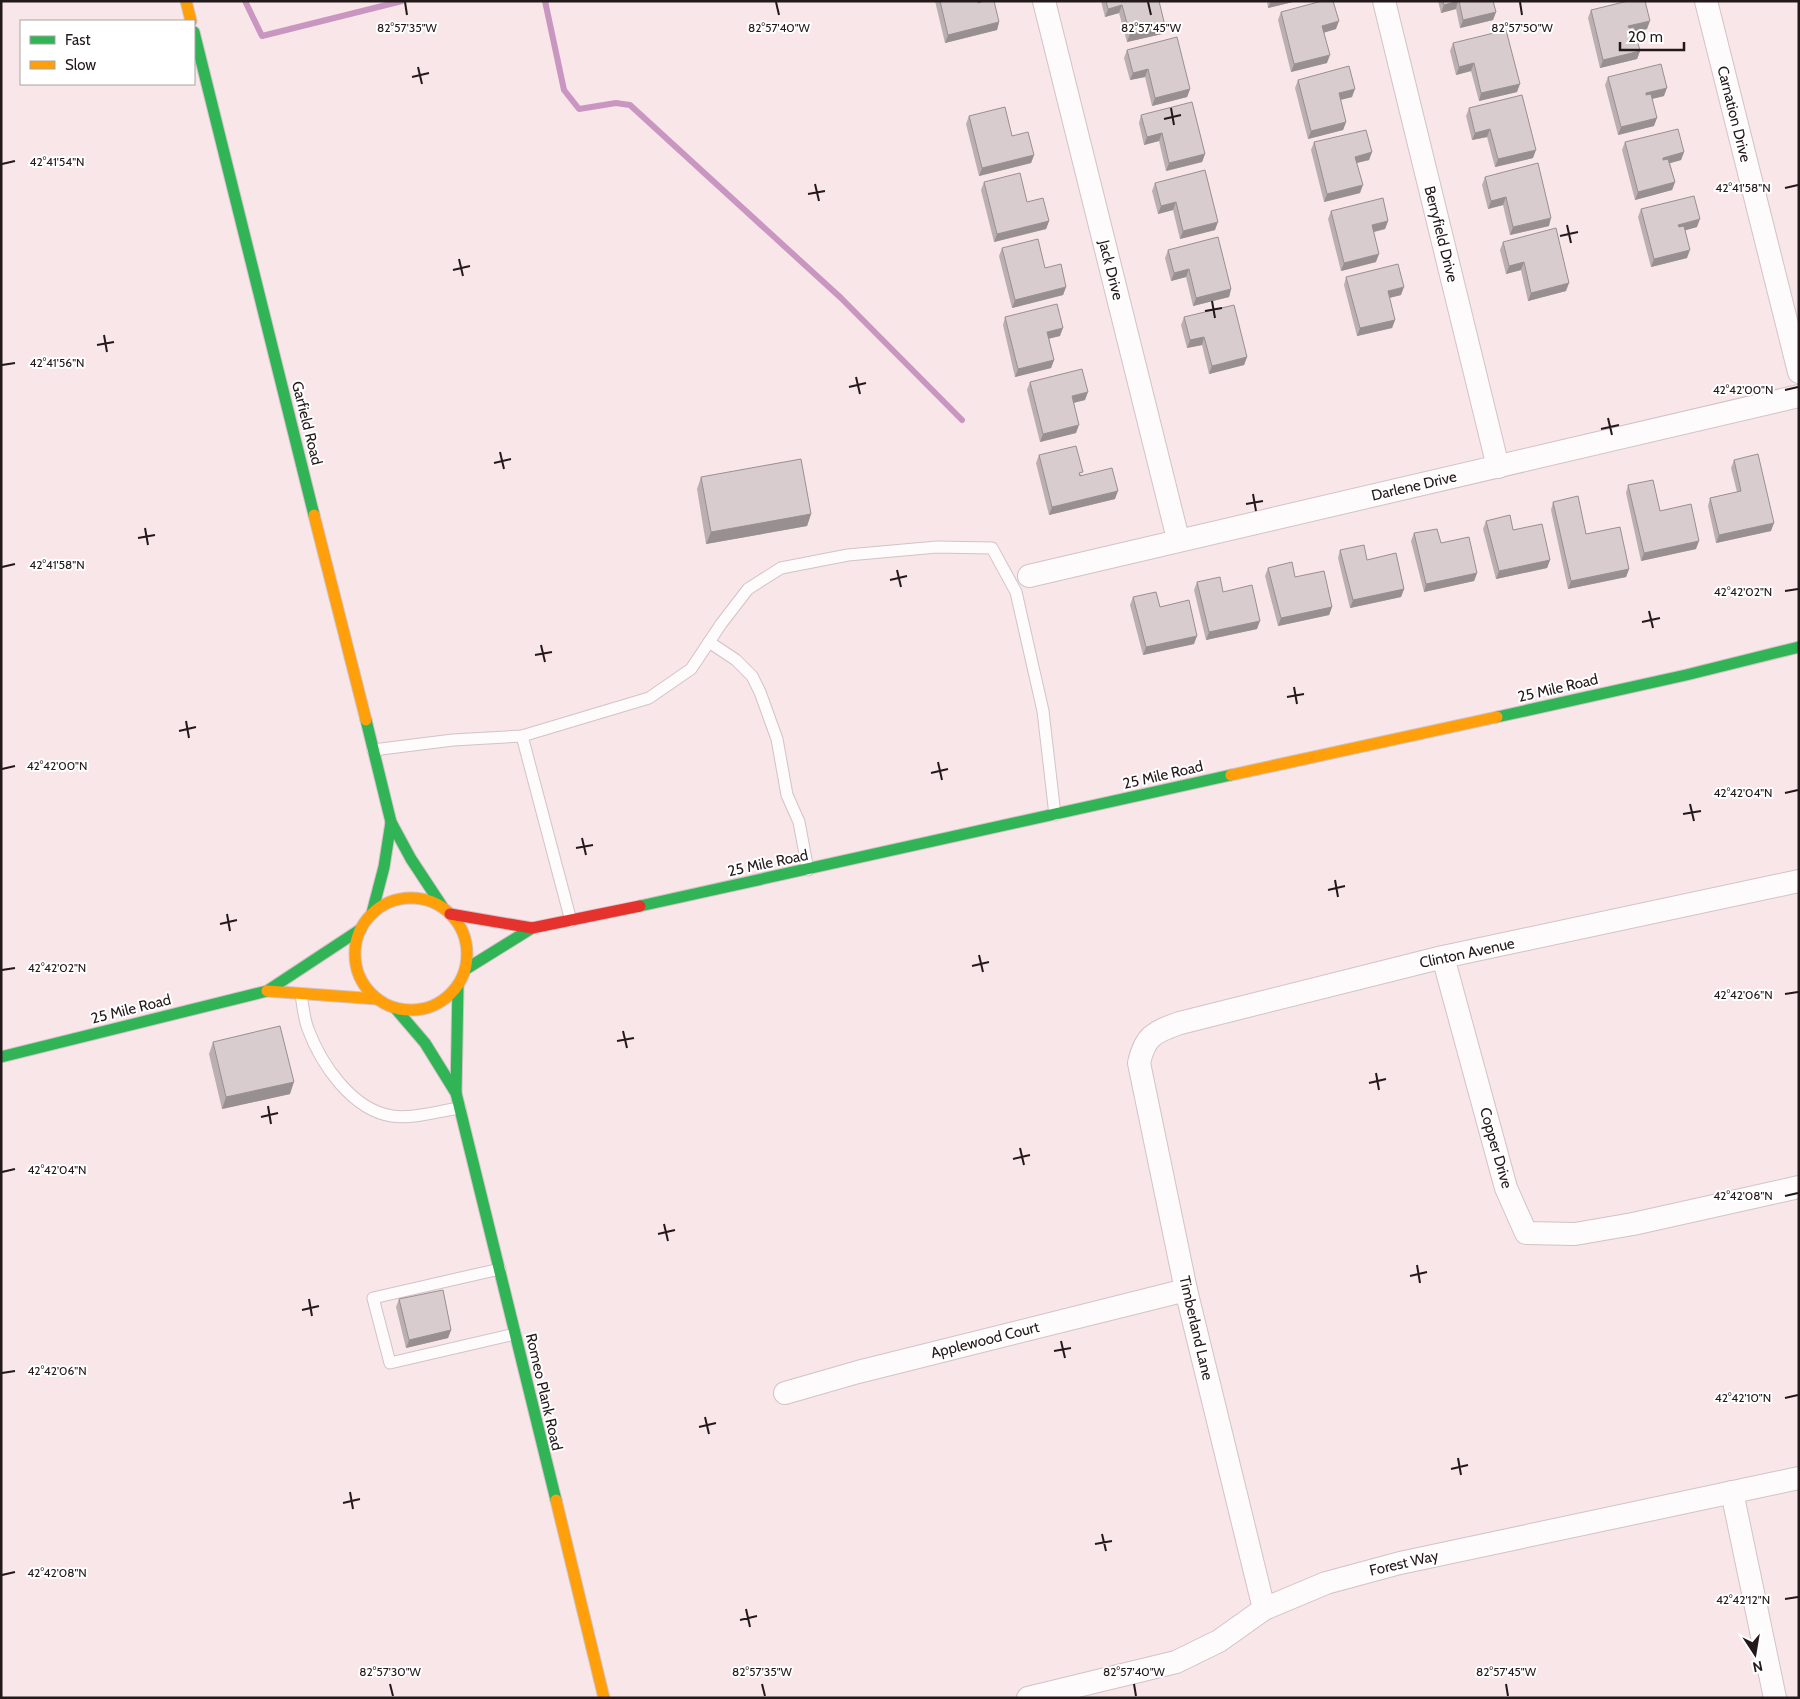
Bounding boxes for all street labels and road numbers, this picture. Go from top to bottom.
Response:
street label: Carnation Drive [1713,64,1755,164]
street label: Berryfield Drive [1420,184,1462,284]
street label: Jack Drive [1095,237,1127,302]
street label: Garfield Road [288,379,326,467]
street label: Darlene Drive [1370,467,1459,505]
street label: 25 Mile Road [1516,670,1600,706]
street label: 25 Mile Road [1121,757,1205,793]
street label: 25 Mile Road [726,846,810,880]
street label: Clinton Avenue [1418,934,1517,972]
street label: 25 Mile Road [89,990,173,1028]
street label: Copper Drive [1476,1105,1516,1191]
street label: Timberland Lane [1175,1274,1217,1382]
street label: Applewood Court [929,1318,1041,1362]
street label: Romeo Plank Road [522,1332,566,1452]
street label: Forest Way [1368,1546,1441,1580]

